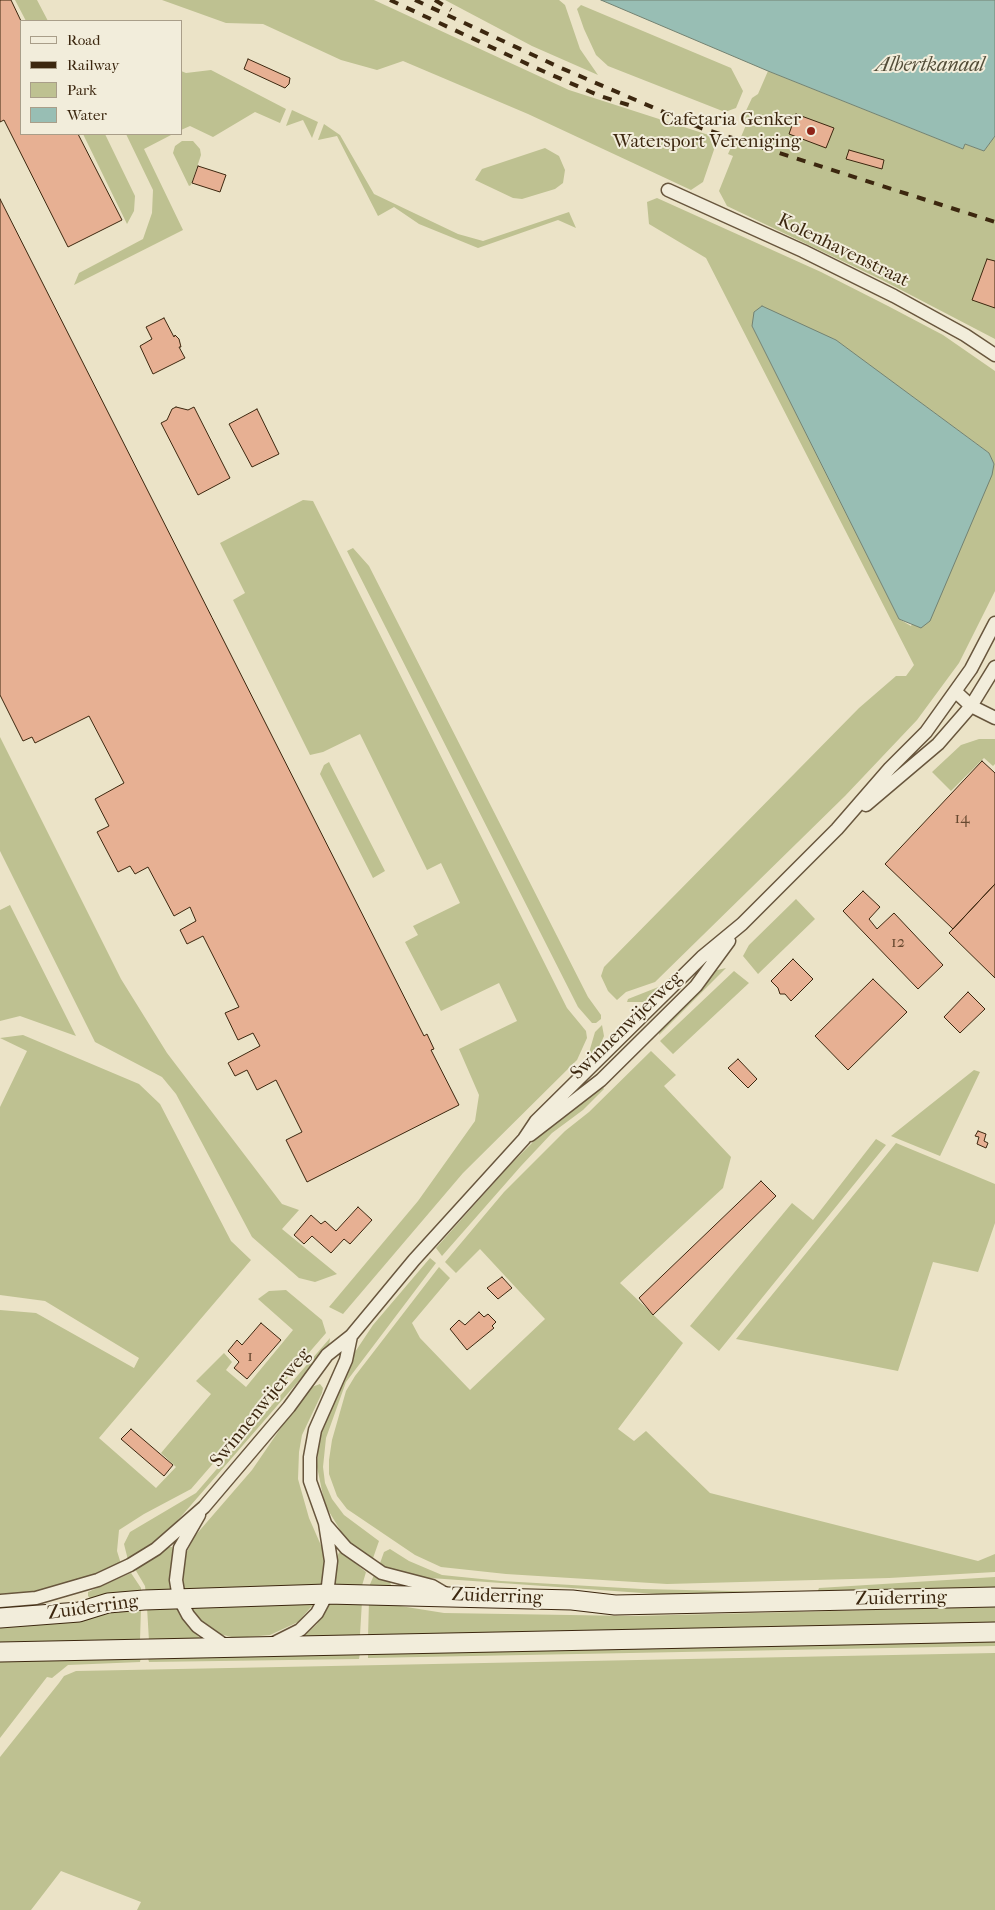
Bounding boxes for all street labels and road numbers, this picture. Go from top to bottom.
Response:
street label: Kolenhavenstraat [774,209,912,293]
street label: Swinnenwijerweg [566,967,688,1085]
street label: Swinnenwijerweg [206,1344,316,1472]
street label: Zuiderring [451,1584,543,1610]
street label: Zuiderring [855,1587,947,1611]
street label: Zuiderring [46,1590,140,1626]

